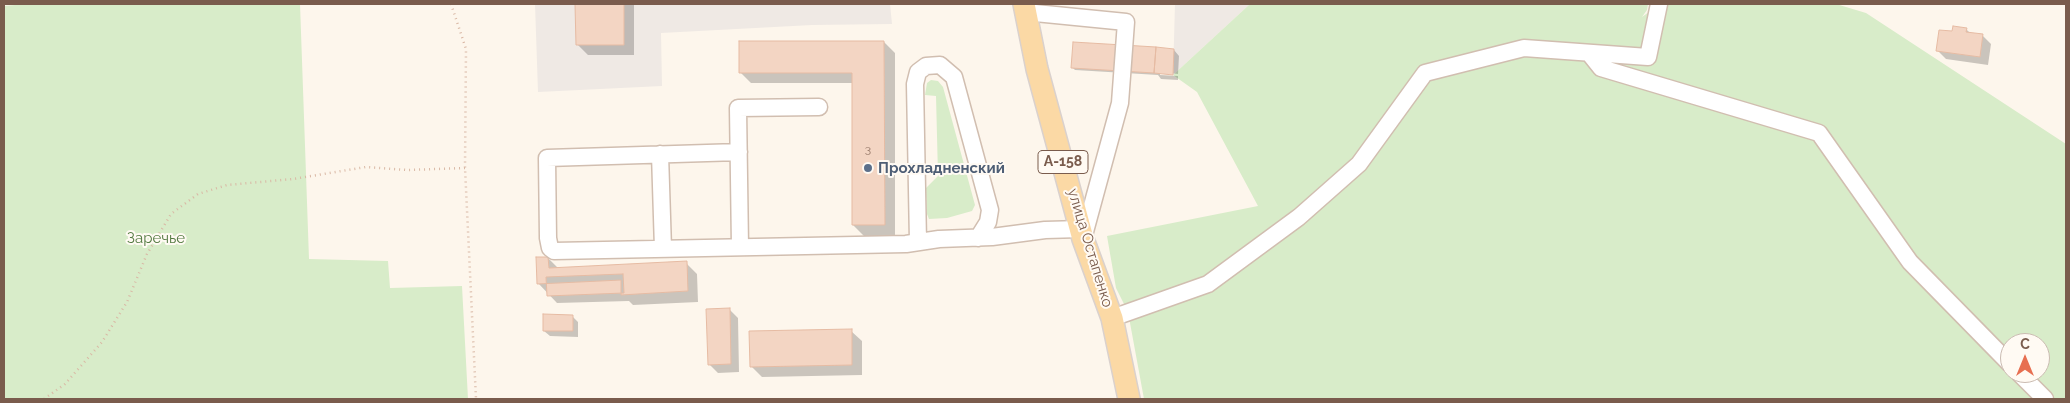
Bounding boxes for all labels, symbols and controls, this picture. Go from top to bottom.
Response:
house number: 3 [865,142,871,156]
road number: А-158 [1038,150,1088,173]
place label: Прохладненский [878,159,1005,177]
marker: Прохладненский [862,162,874,174]
street label: улица Остапенко [1063,186,1117,310]
park label: Заречье [127,229,185,247]
north arrow [2000,333,2050,383]
text: С [2020,336,2030,352]

